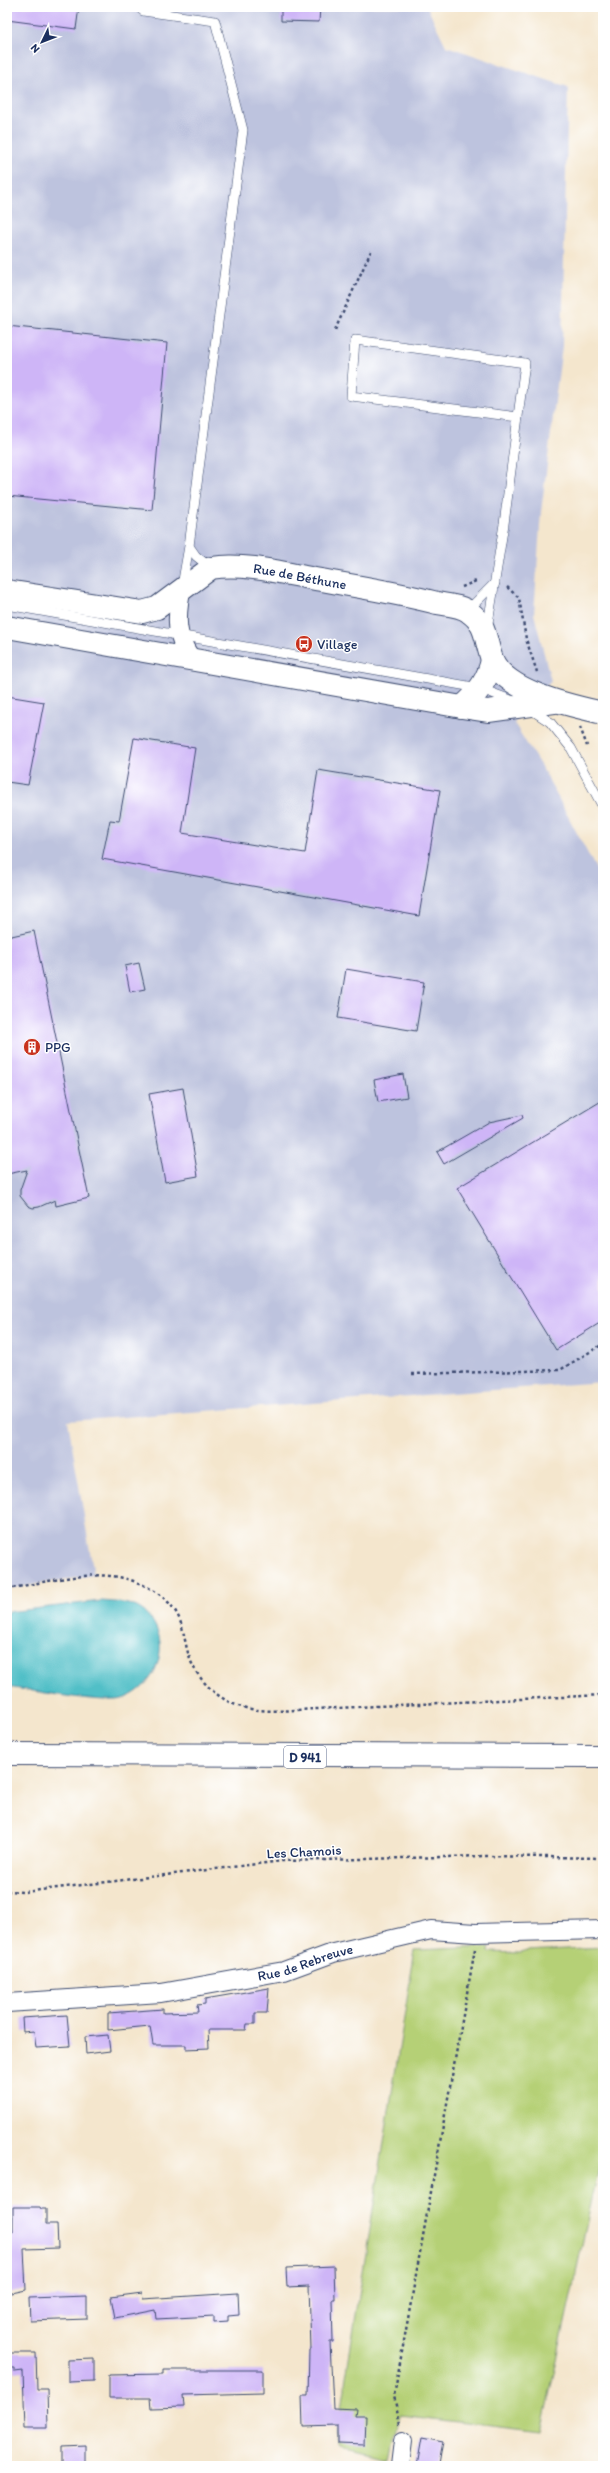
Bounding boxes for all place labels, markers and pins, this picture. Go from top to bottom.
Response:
bus stop icon: Village [294,634,314,654]
place label: Village [317,636,358,653]
building icon: PPG [22,1037,42,1057]
place label: PPG [45,1039,71,1056]

